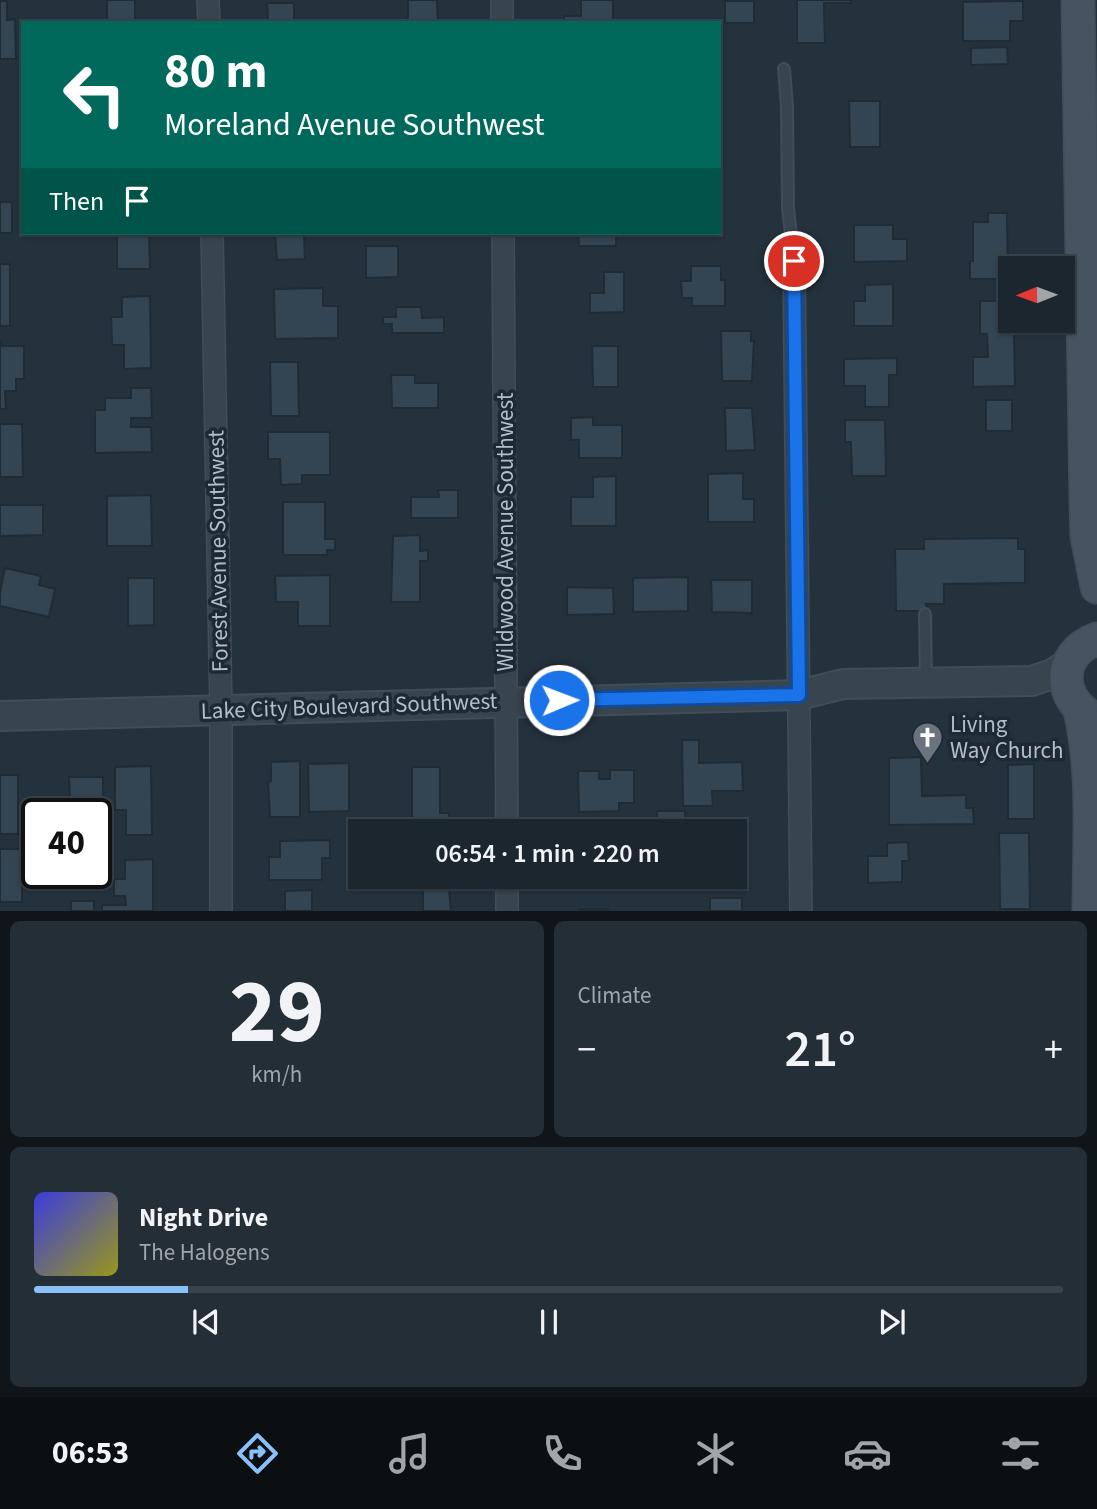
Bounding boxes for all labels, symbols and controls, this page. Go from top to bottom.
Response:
text: 80 m [164,37,268,107]
icon: left [49,49,140,140]
text: Moreland Avenue Southwest [164,102,545,148]
icon: arrive [118,182,156,220]
text: Then [49,183,104,220]
pin [764,231,824,291]
icon: arrive [775,242,813,280]
north arrow [998,256,1074,332]
map controls [998,256,1075,333]
street label: Wildwood Avenue Southwest [489,392,522,671]
street label: Forest Avenue Southwest [199,429,237,672]
position arrow [522,663,596,737]
street label: Lake City Boulevard Southwest [200,684,498,728]
place label: Living Way Church [950,708,1064,767]
church icon: Living Way Church [910,720,944,764]
speed limit sign: 40 [21,798,112,889]
text: 06:54 · 1 min · 220 m [435,835,660,872]
text: 29 [229,948,325,1077]
text: Climate [578,979,651,1012]
text: 21° [785,1013,856,1087]
text: − [578,1023,596,1077]
text: + [1044,1023,1063,1077]
text: km/h [251,1058,302,1091]
text: Night Drive [139,1199,268,1236]
text: The Halogens [139,1236,270,1269]
icon: previous [187,1303,225,1341]
icon: pause [530,1303,568,1341]
icon: next [873,1303,911,1341]
icon: directions [233,1429,282,1478]
icon: music [385,1429,434,1478]
icon: phone [538,1429,587,1478]
icon: climate [691,1429,740,1478]
icon: car [843,1429,892,1478]
icon: filters [996,1429,1045,1478]
text: 06:53 [52,1430,129,1476]

